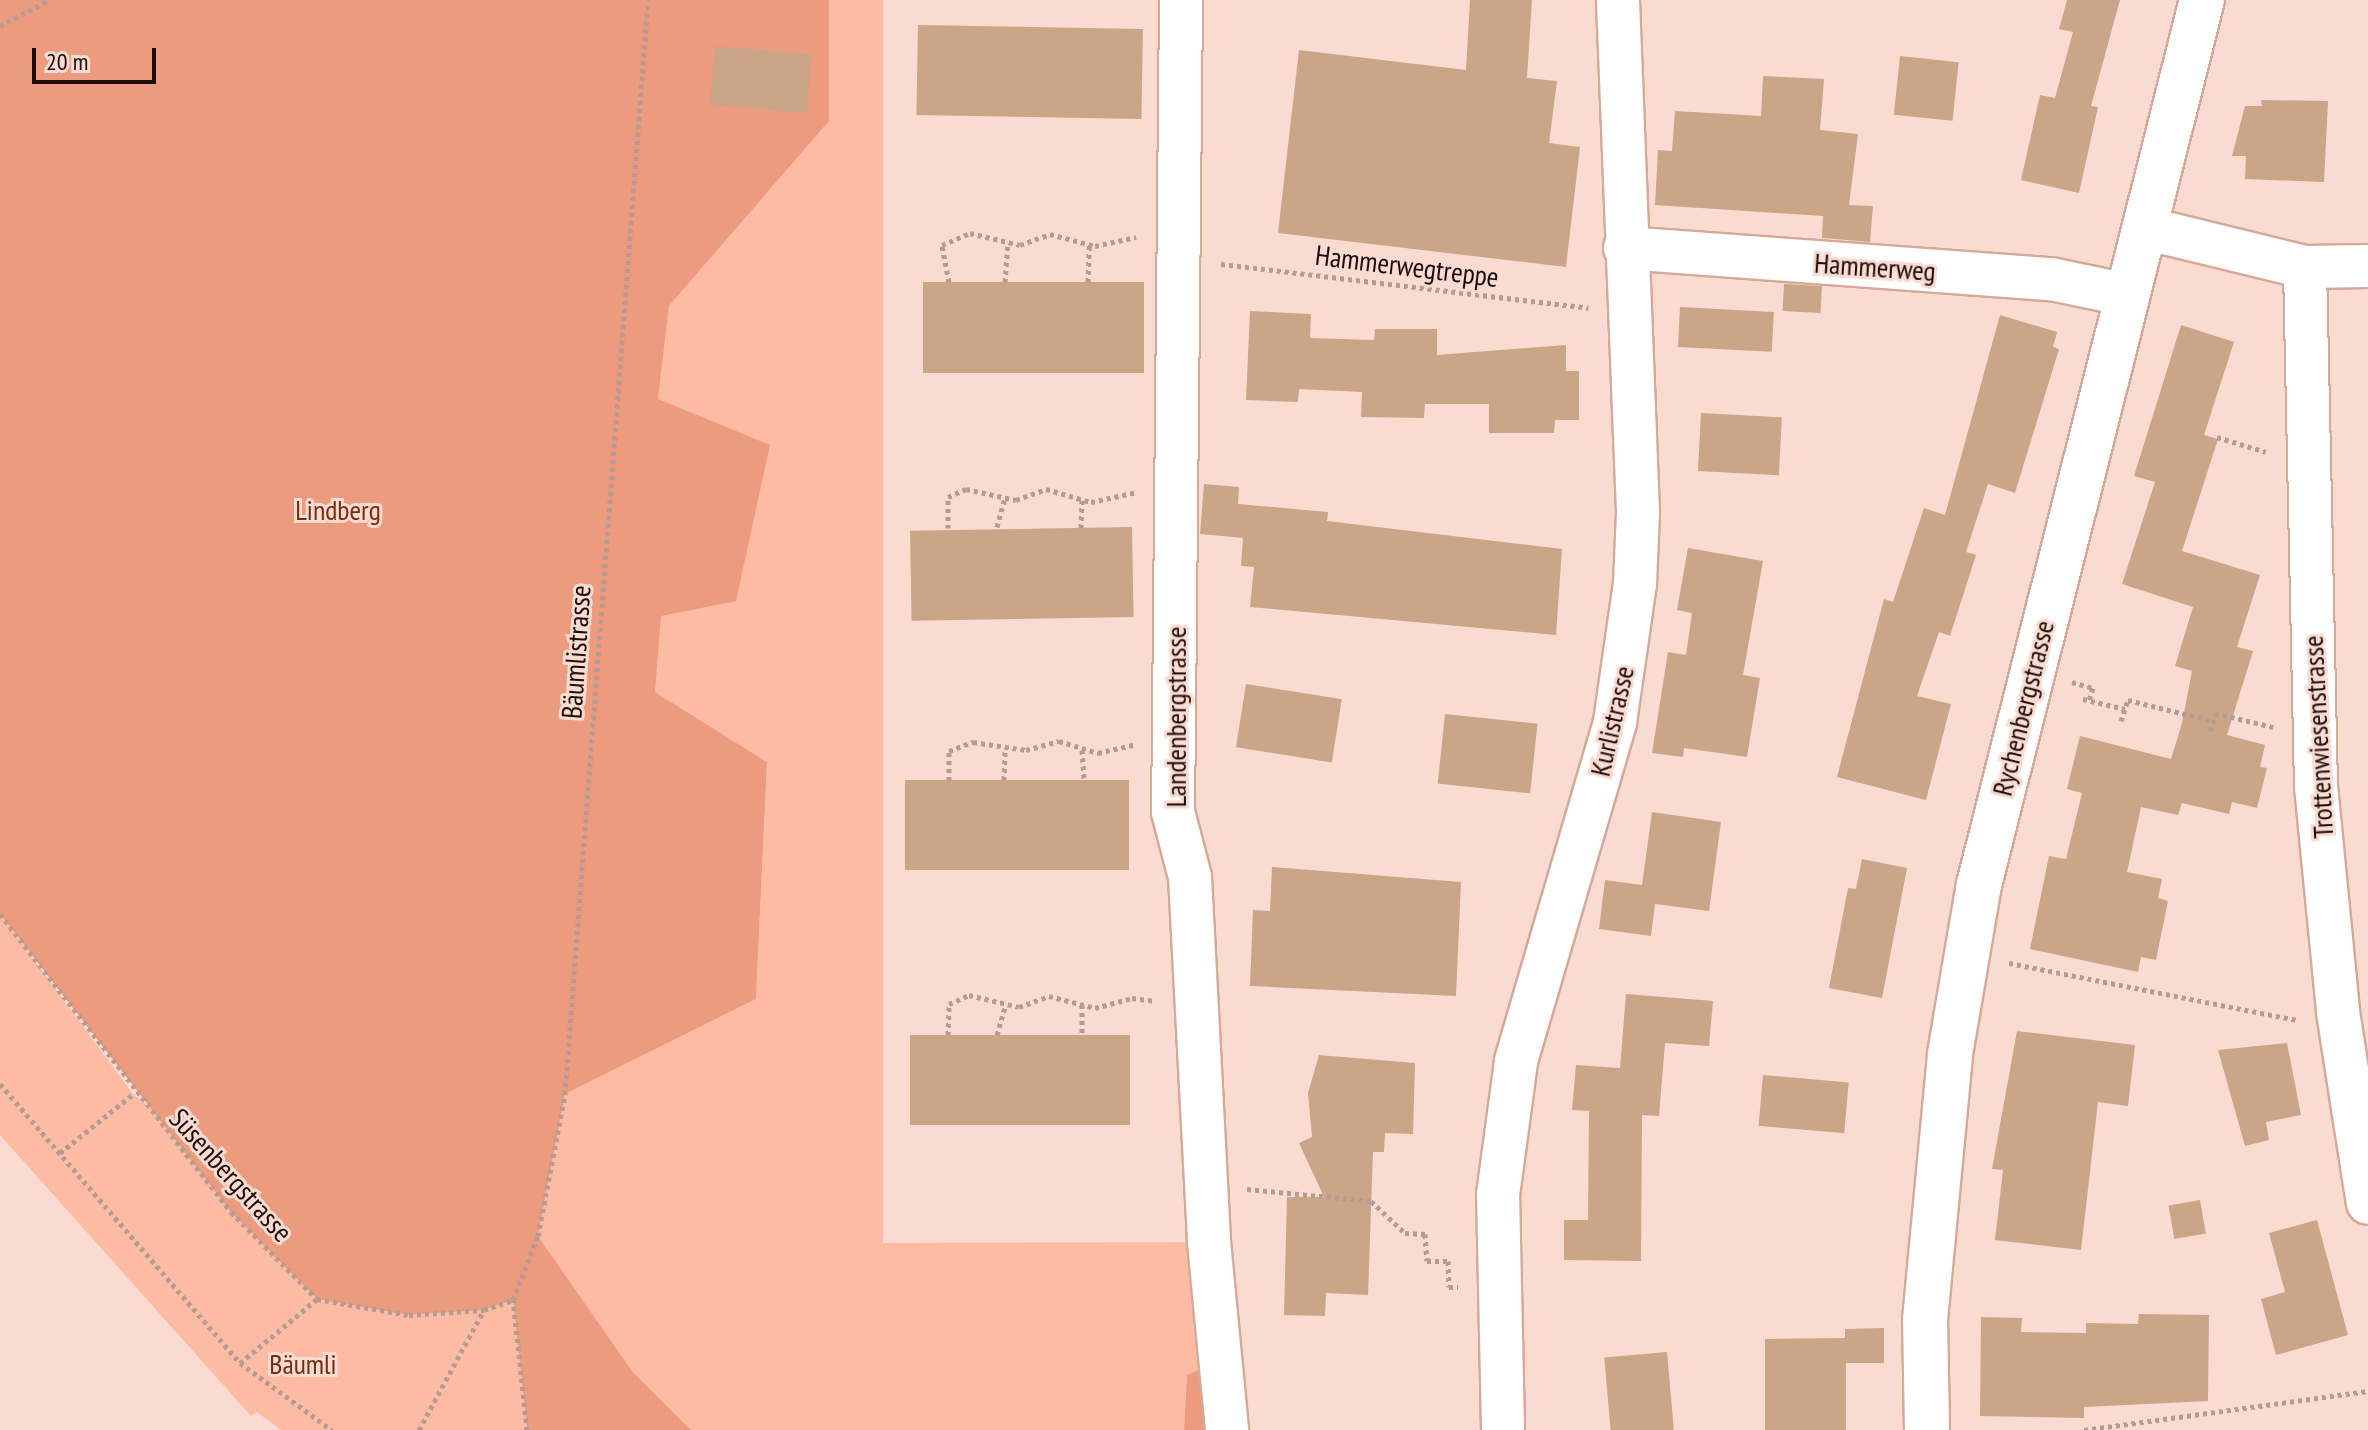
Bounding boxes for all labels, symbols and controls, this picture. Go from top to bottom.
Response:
scale bar [36,32,160,82]
text: 20 m [46,46,88,77]
street label: Hammerwegtreppe [1313,238,1501,294]
street label: Hammerweg [1813,246,1937,288]
park label: Lindberg [295,493,381,527]
street label: Bäumlistrasse [555,584,597,720]
street label: Rychenbergstrasse [1985,617,2061,799]
street label: Landenbergstrasse [1159,627,1193,807]
street label: Trottenwiesenstrasse [2296,635,2340,839]
street label: Kurlistrasse [1583,663,1641,779]
street label: Süsenbergstrasse [162,1102,300,1248]
park label: Bäumli [269,1347,337,1381]

